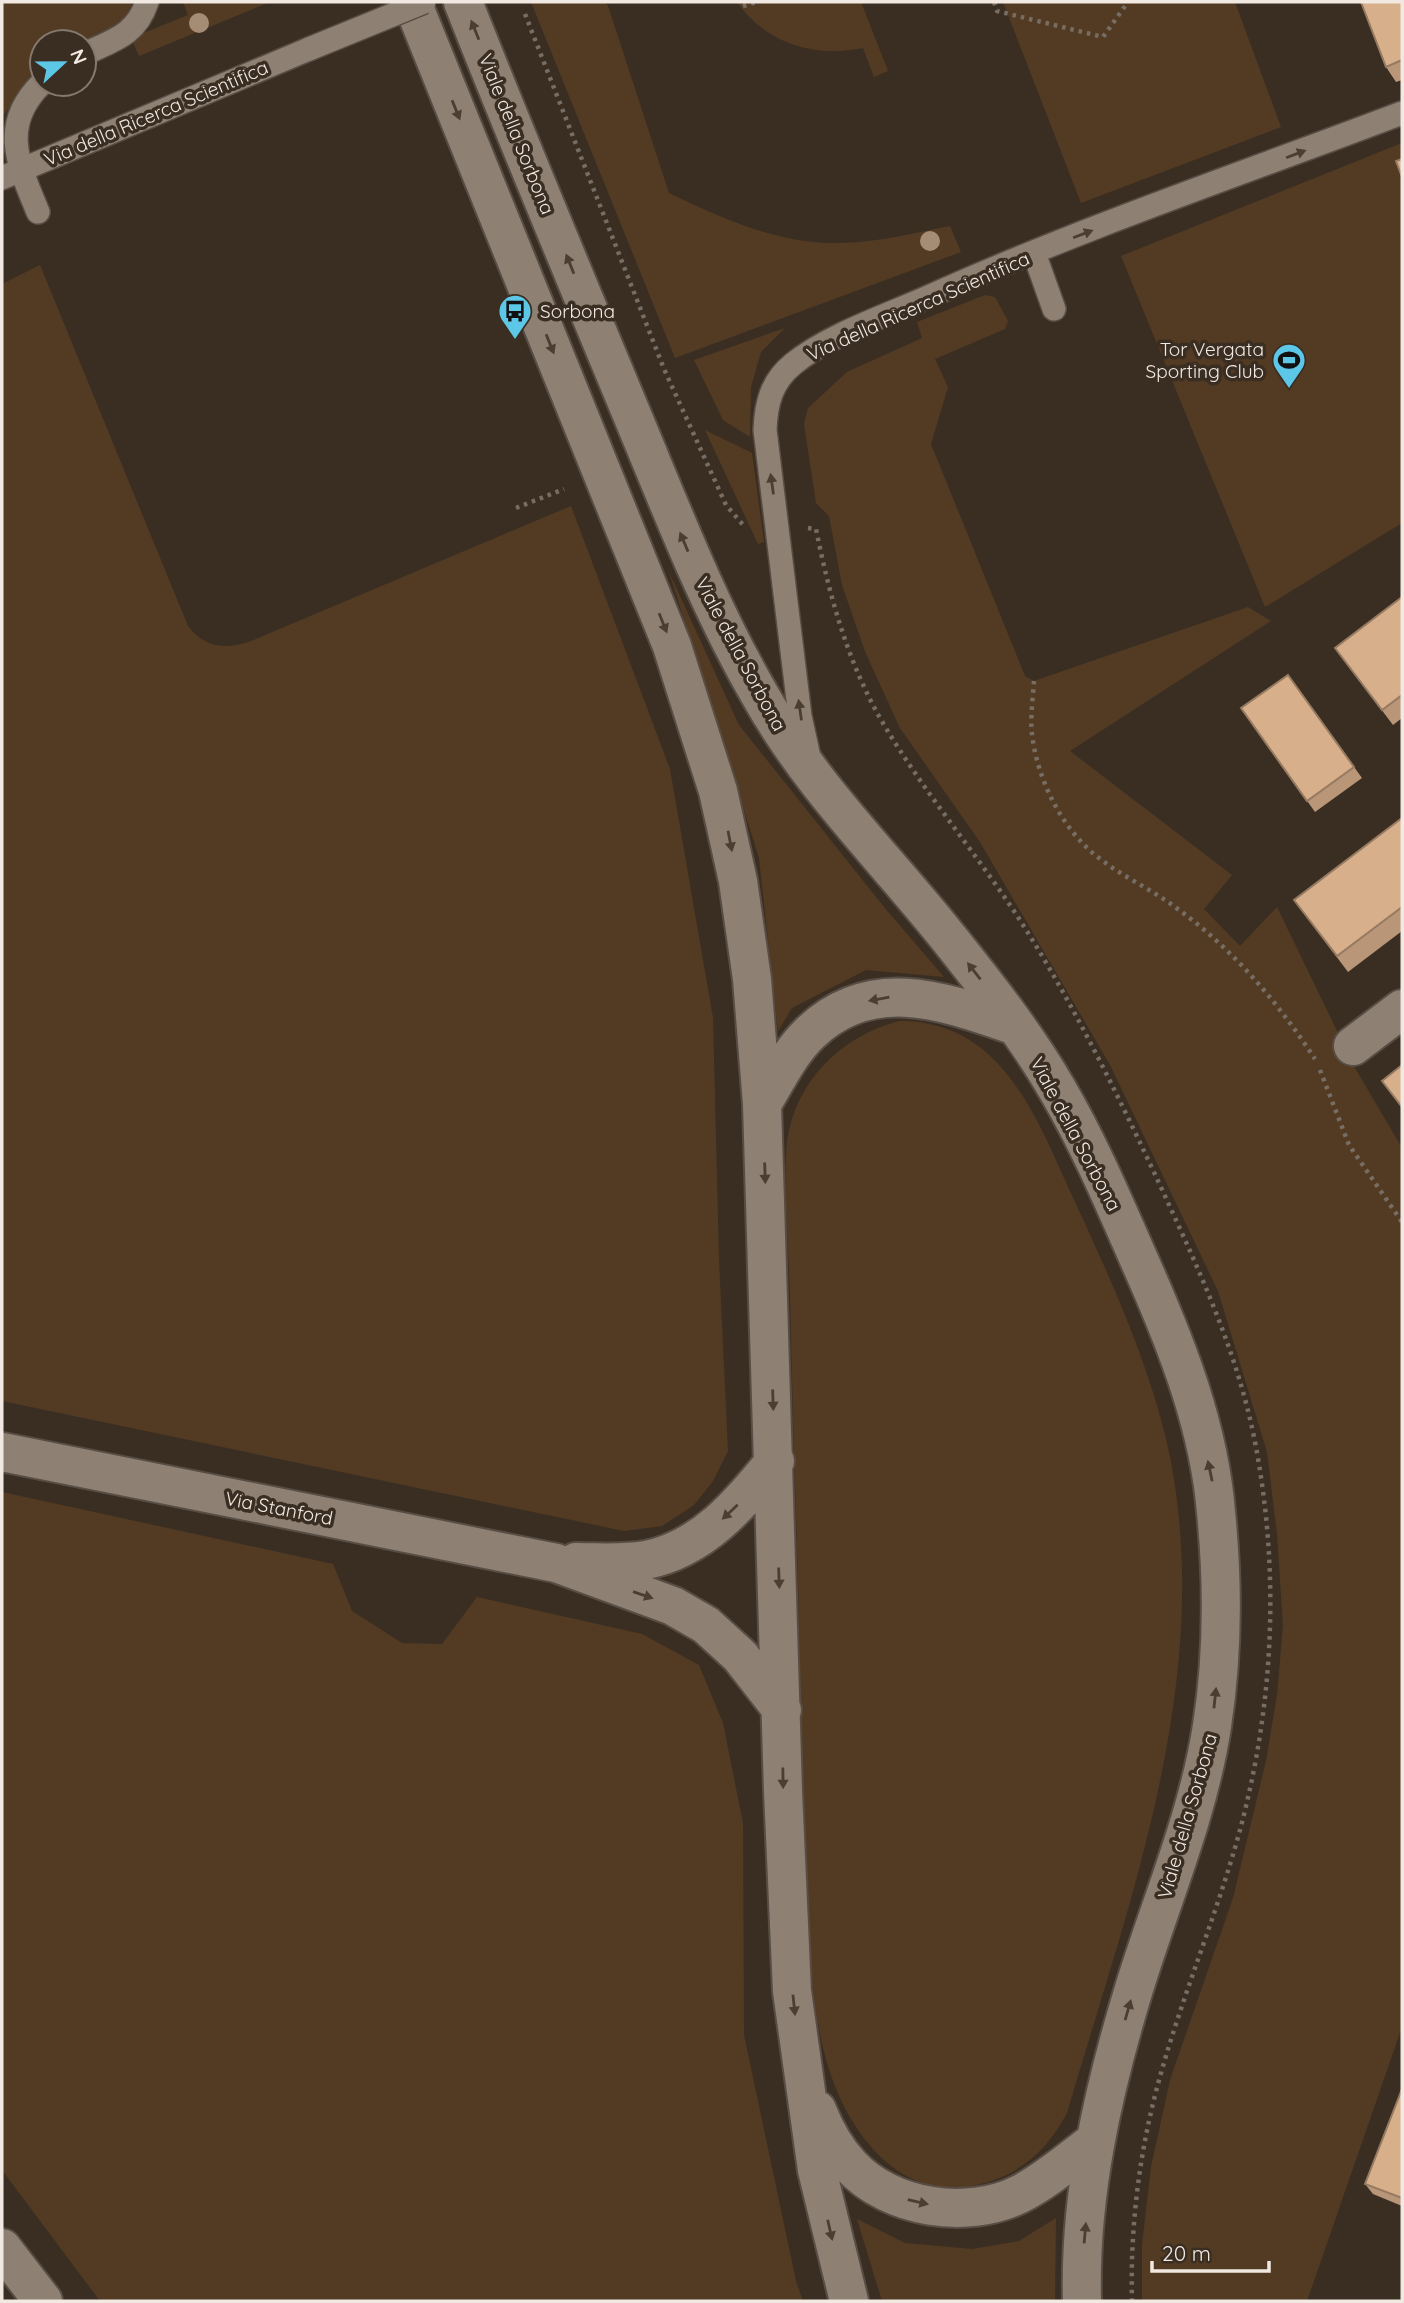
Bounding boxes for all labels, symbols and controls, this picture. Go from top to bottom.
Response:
one-way arrow [469,20,480,41]
north arrow [28,28,98,98]
text: N [65,46,93,68]
street label: Viale della Sorbona [474,50,560,218]
street label: Via della Ricerca Scientifica [40,55,272,171]
one-way arrow [451,100,462,121]
one-way arrow [1285,148,1306,159]
one-way arrow [1073,229,1094,240]
street label: Via della Ricerca Scientifica [803,246,1033,366]
one-way arrow [564,253,575,274]
bus stop icon: Sorbona [496,292,534,341]
place label: Sorbona [540,299,615,323]
one-way arrow [545,334,556,355]
place label: Tor Vergata Sporting Club [1145,337,1264,383]
sports icon: Tor Vergata Sporting Club [1270,341,1308,390]
one-way arrow [766,473,777,495]
one-way arrow [678,532,690,552]
street label: Viale della Sorbona [690,573,792,735]
one-way arrow [657,613,668,634]
one-way arrow [794,699,805,721]
one-way arrow [724,830,735,852]
one-way arrow [967,963,982,981]
one-way arrow [868,994,890,1005]
street label: Viale della Sorbona [1025,1053,1127,1215]
one-way arrow [759,1162,770,1184]
one-way arrow [768,1389,779,1411]
one-way arrow [1204,1460,1215,1482]
street label: Via Stanford [223,1486,335,1530]
one-way arrow [721,1504,739,1520]
one-way arrow [773,1567,784,1589]
one-way arrow [633,1590,654,1601]
one-way arrow [1210,1686,1221,1708]
street label: Viale della Sorbona [1152,1731,1222,1901]
one-way arrow [777,1767,789,1789]
one-way arrow [789,1995,800,2017]
one-way arrow [1123,1999,1134,2021]
one-way arrow [907,2197,929,2208]
one-way arrow [825,2219,836,2241]
one-way arrow [1079,2222,1090,2244]
scale bar [1152,2230,1269,2274]
text: 20 m [1162,2240,1211,2266]

